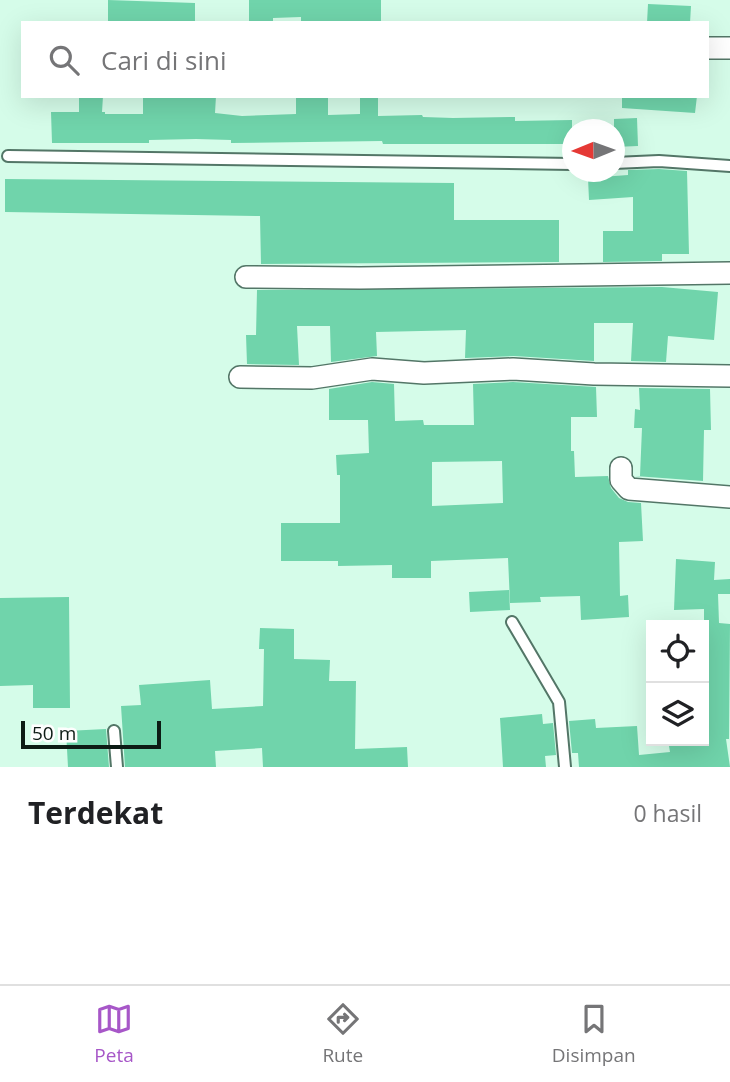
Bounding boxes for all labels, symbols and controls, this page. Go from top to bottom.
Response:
search box [21,21,709,98]
icon: search [45,41,83,79]
text: Cari di sini [101,42,226,78]
north arrow [562,119,625,182]
map controls [646,620,709,746]
button: locate [646,620,709,683]
button: layers [646,683,709,746]
scale bar [21,718,161,750]
text: 50 m [32,720,76,746]
text: Terdekat [28,792,163,833]
text: 0 hasil [633,797,702,829]
tab: Peta [94,1000,134,1068]
tab: Rute [322,1000,363,1068]
tab: Disimpan [552,1000,636,1068]

